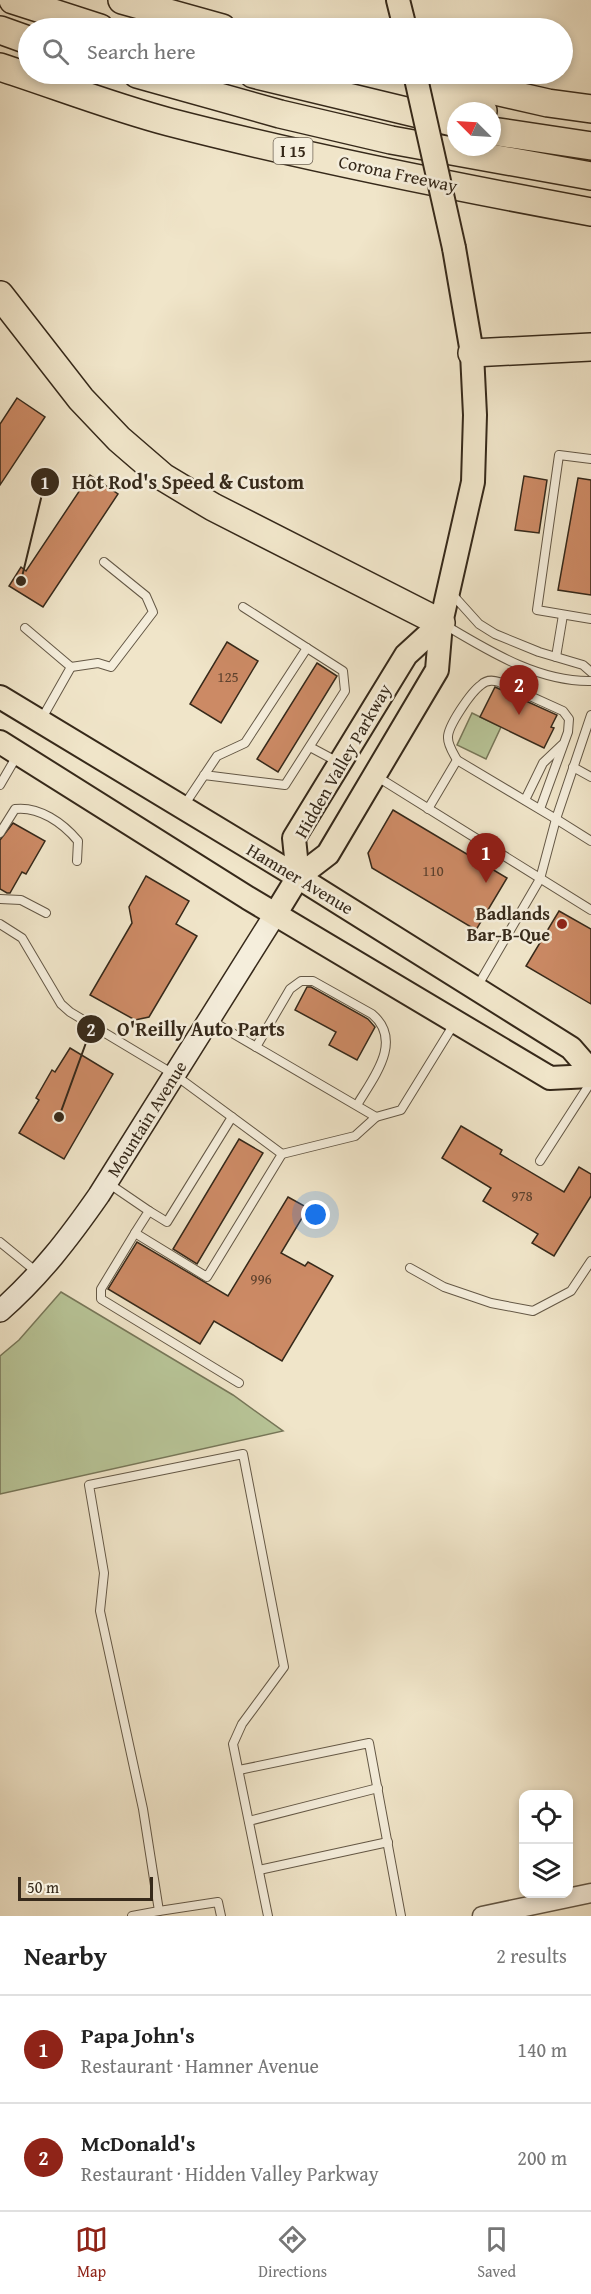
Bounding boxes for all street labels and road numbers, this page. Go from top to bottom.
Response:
road number: I 15 [274,138,312,164]
street label: Corona Freeway [336,148,460,199]
street label: Hidden Valley Parkway [287,679,398,843]
street label: Hamner Avenue [242,836,359,921]
street label: Mountain Avenue [100,1055,193,1182]

